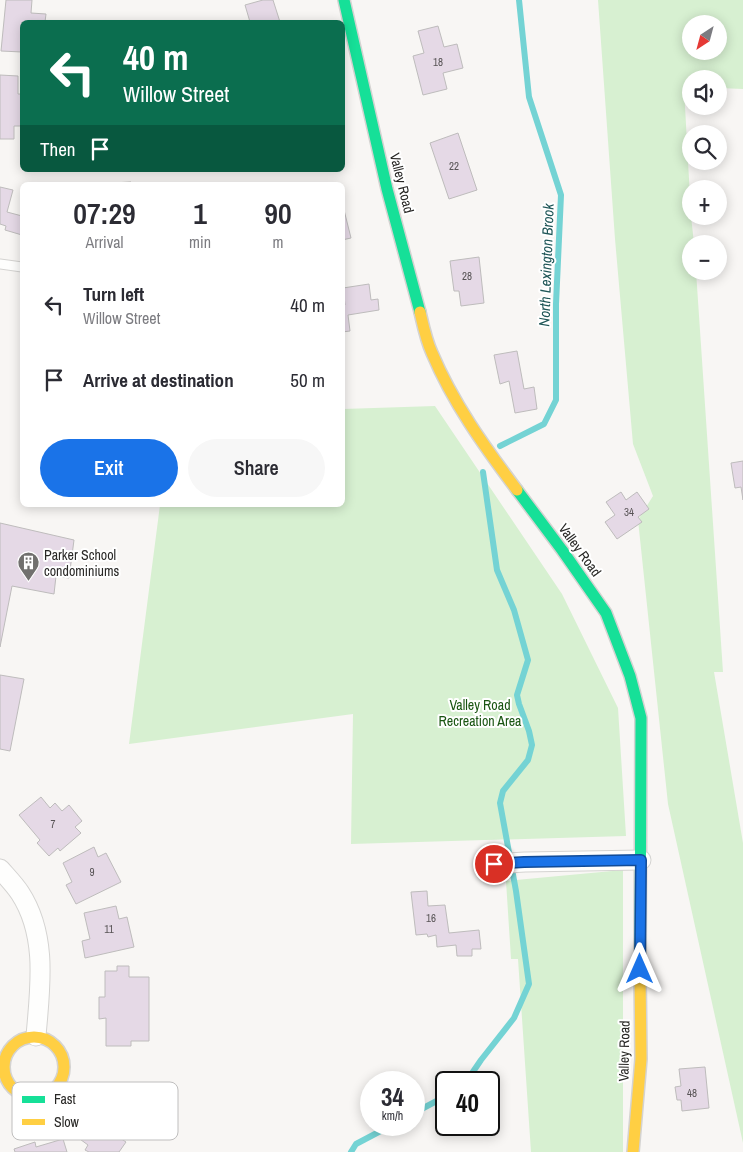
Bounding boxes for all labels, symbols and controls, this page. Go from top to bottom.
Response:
north arrow [682,15,728,60]
map controls [682,15,727,280]
text: 40 m [123,34,188,81]
icon: left [40,40,105,105]
house number: 18 [433,55,443,69]
button: sound [682,70,727,115]
text: Willow Street [123,79,229,109]
button: search [682,125,727,170]
icon: arrive [86,135,114,163]
text: Then [40,136,76,162]
street label: Valley Road [386,151,418,215]
house number: 22 [449,159,459,173]
button: + [682,180,727,225]
text: 07:29 [73,193,136,233]
text: 1 [193,193,207,233]
text: 90 [264,193,292,233]
water label: North Lexington Brook [533,202,559,327]
text: Arrival [86,231,124,253]
text: min [189,231,211,253]
text: m [273,231,283,253]
button: − [682,235,727,280]
house number: 28 [462,269,472,283]
text: Turn left [83,281,144,307]
icon: left [40,291,68,319]
text: 40 m [290,292,325,318]
text: Willow Street [83,307,160,329]
icon: arrive [40,366,68,394]
text: Arrive at destination [83,367,234,393]
text: 50 m [290,367,325,393]
button: Exit [40,439,178,497]
button: Share [188,439,325,497]
house number: 34 [624,505,634,519]
street label: Valley Road [555,520,605,580]
place label: Parker School condominiums [44,546,120,580]
building icon: Parker School condominiums [16,551,40,582]
park label: Valley Road Recreation Area [439,696,522,730]
house number: 7 [50,817,56,831]
pin [473,843,515,885]
icon: arrive [480,850,508,878]
house number: 9 [89,865,95,879]
house number: 16 [426,911,436,925]
house number: 11 [104,922,114,936]
position arrow [613,942,665,994]
street label: Valley Road [614,1020,634,1082]
speed limit sign: 40 [435,1071,500,1136]
text: 34 [381,1080,404,1114]
legend [12,1082,178,1140]
house number: 48 [687,1086,697,1100]
text: Fast [54,1090,76,1108]
text: km/h [382,1108,403,1124]
text: Slow [54,1113,80,1131]

